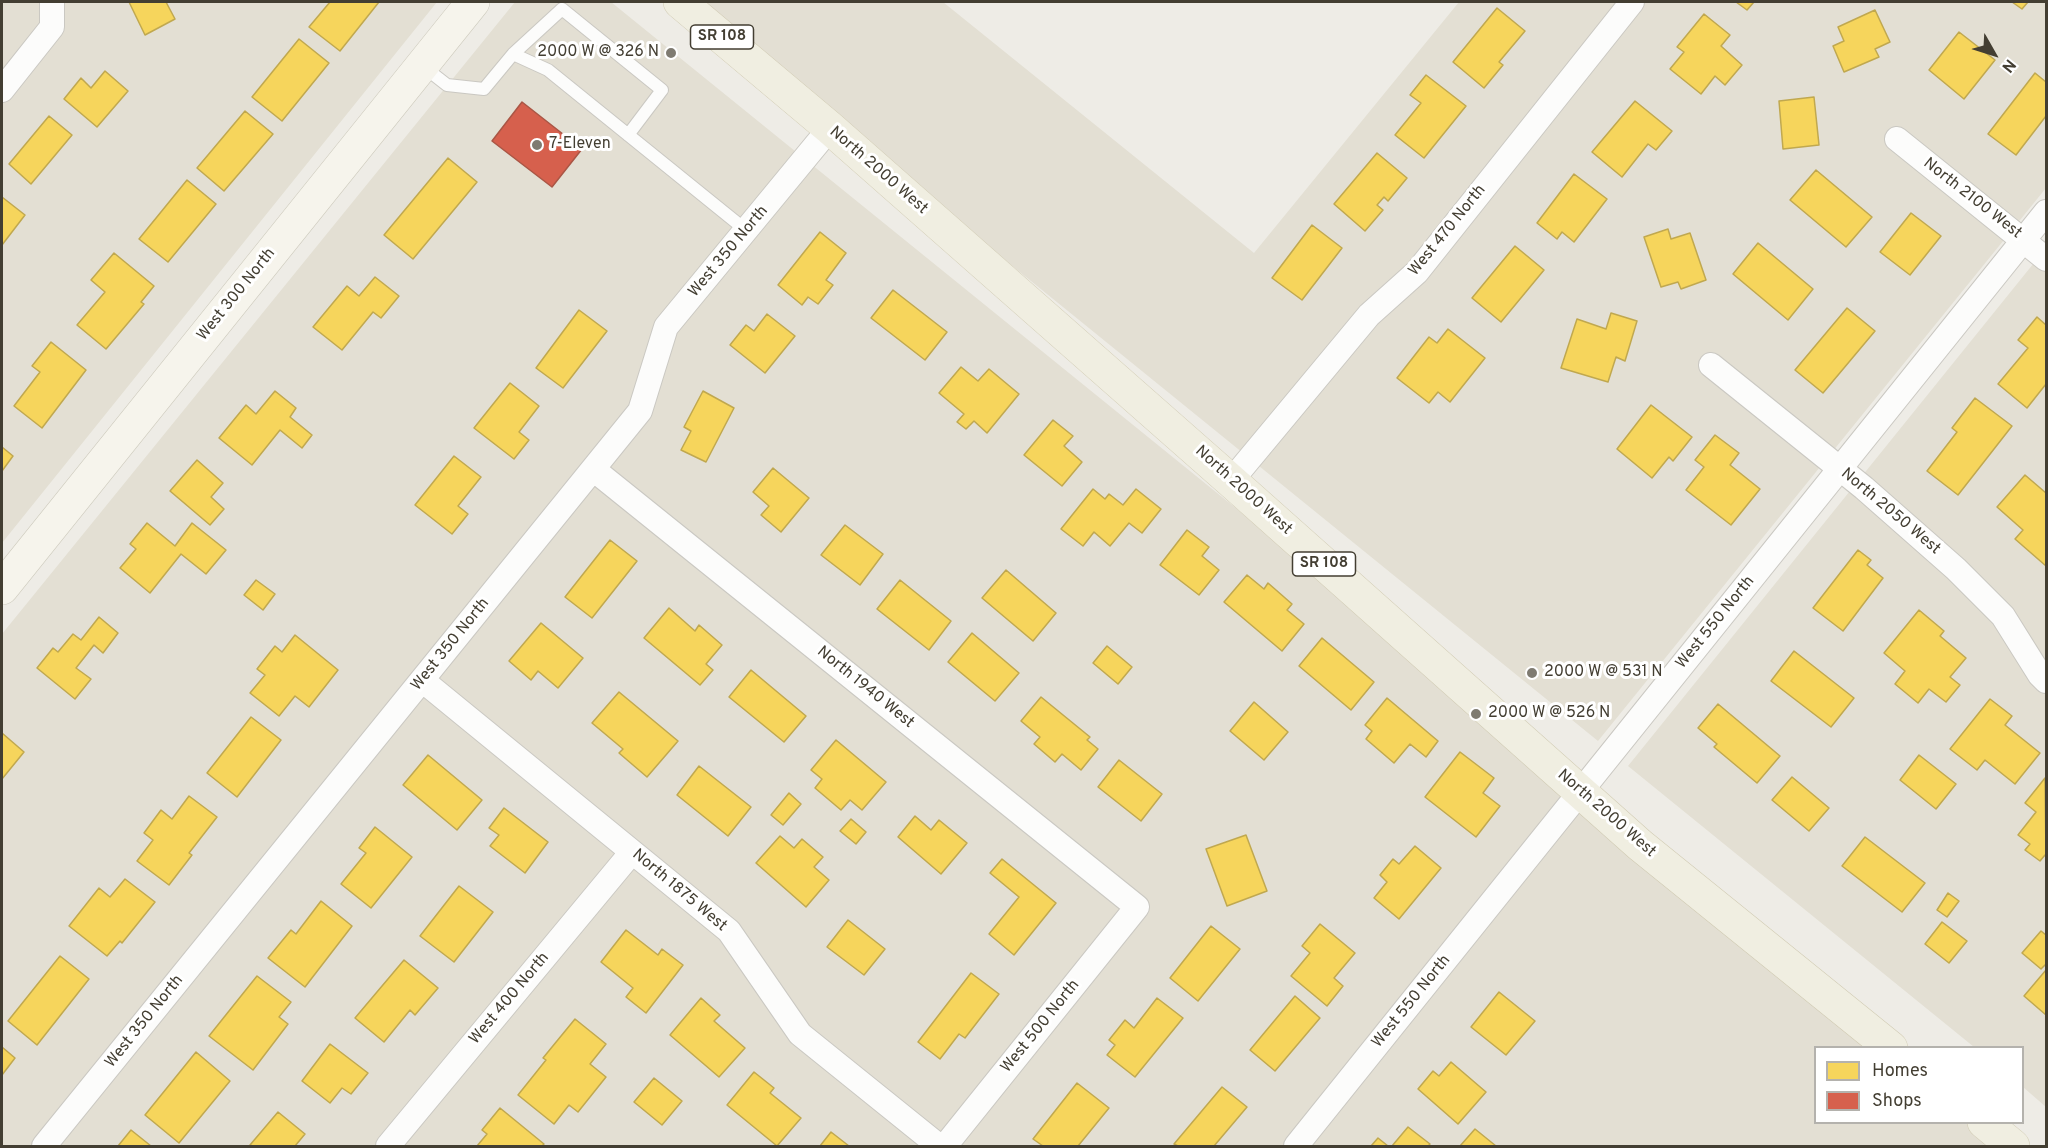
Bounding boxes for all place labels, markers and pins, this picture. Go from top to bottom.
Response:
place label: 2000 W @ 326 N [537,43,659,63]
marker: 2000 W @ 326 N [664,46,678,60]
place label: 7-Eleven [549,135,611,155]
marker: 7-Eleven [530,138,544,152]
place label: 2000 W @ 531 N [1544,663,1663,683]
marker: 2000 W @ 531 N [1525,666,1539,680]
place label: 2000 W @ 526 N [1488,704,1610,724]
marker: 2000 W @ 526 N [1469,707,1483,721]

